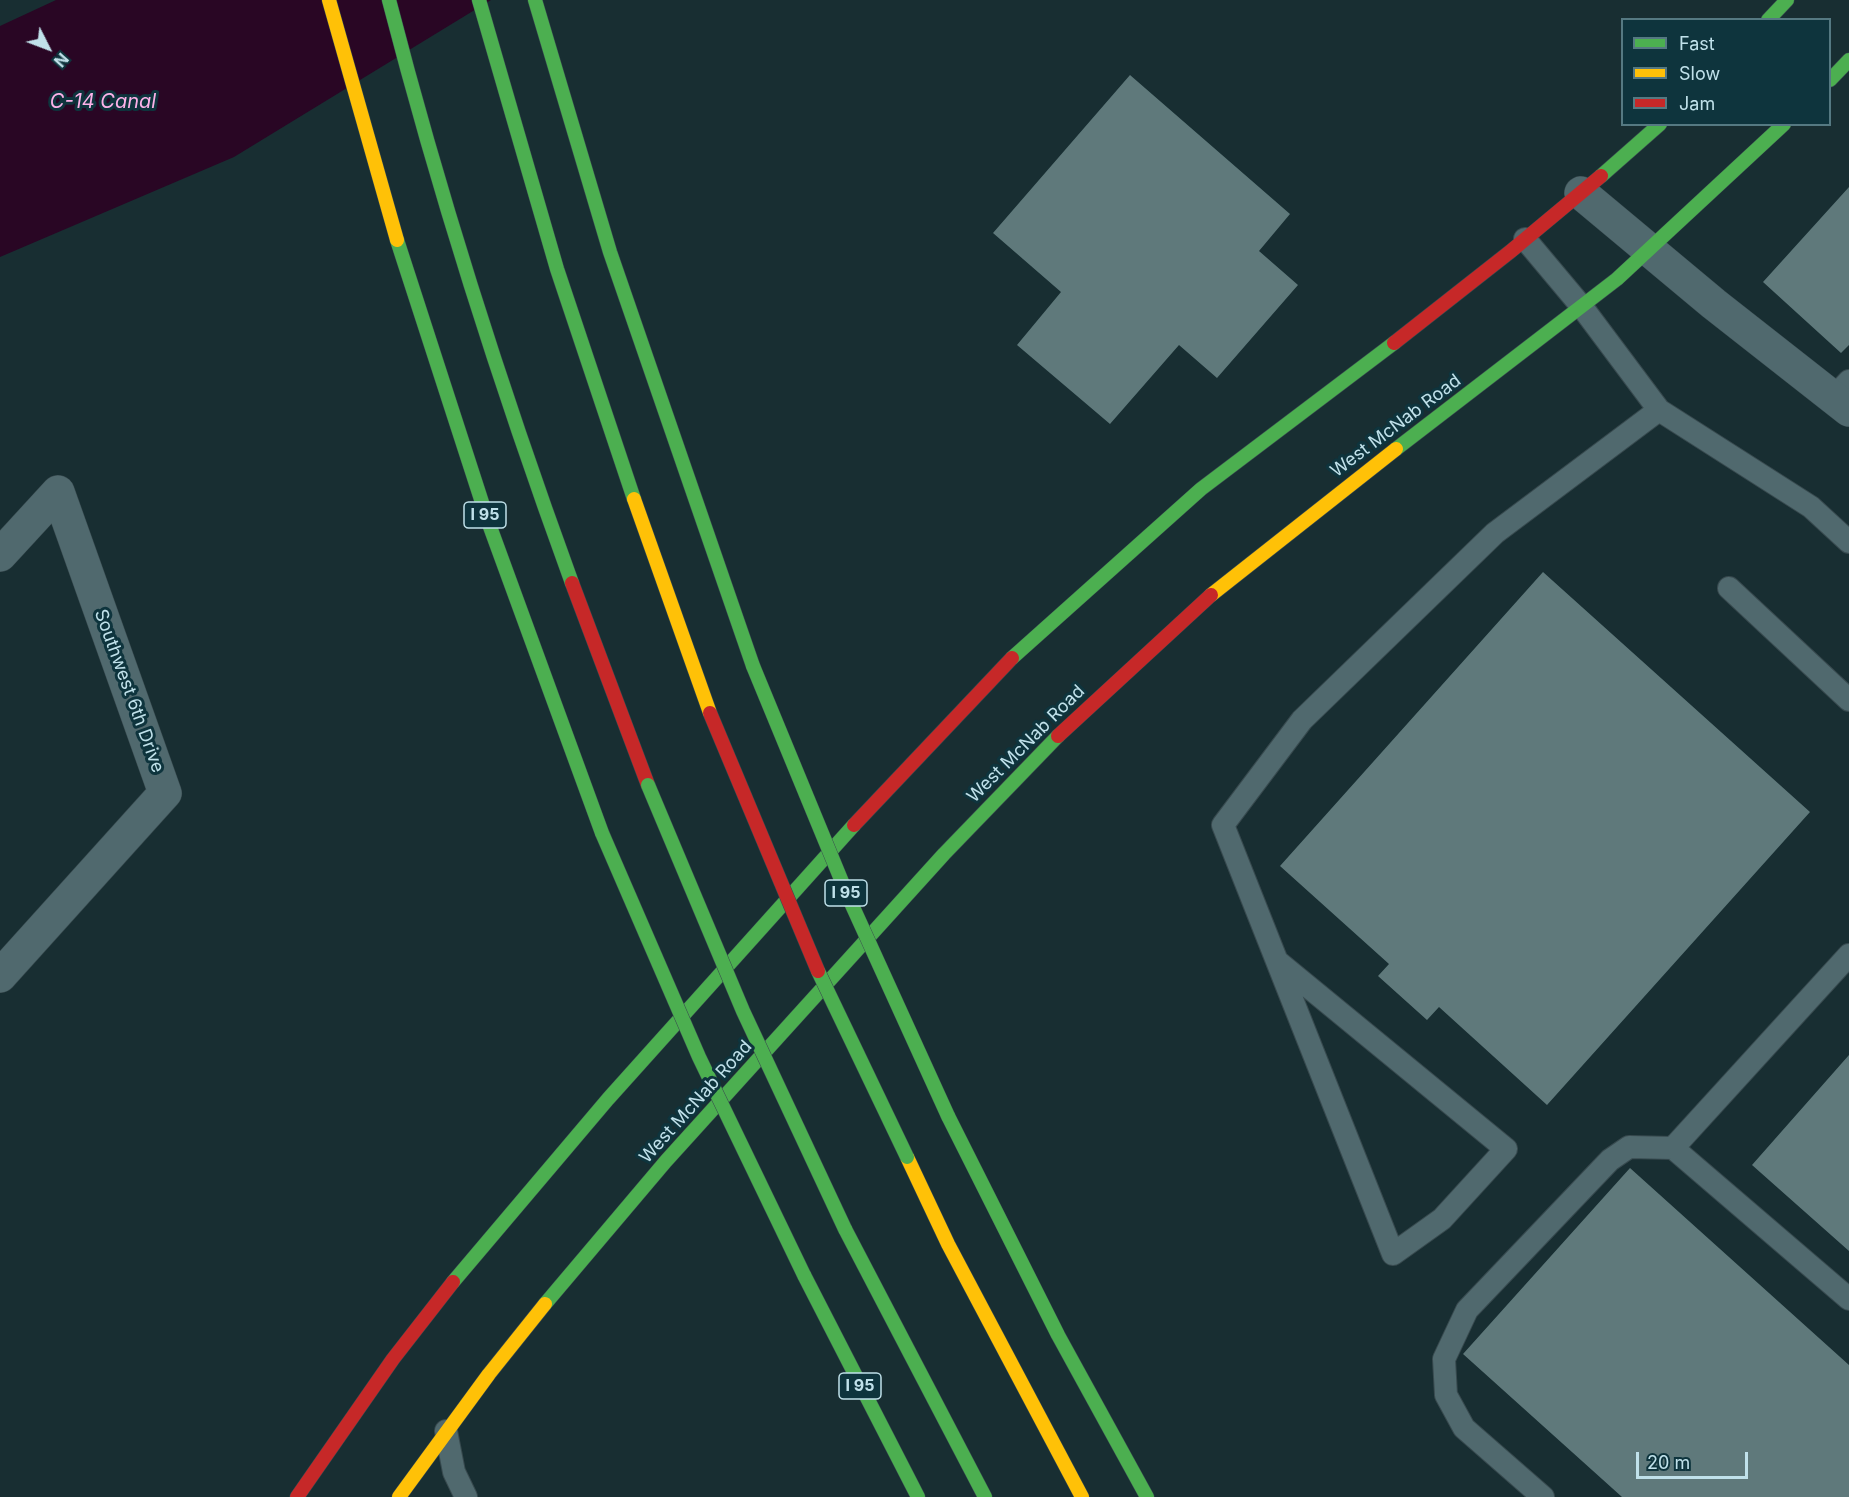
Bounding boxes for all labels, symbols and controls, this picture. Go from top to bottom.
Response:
north arrow [18,18,78,78]
legend [1621,18,1831,126]
text: Fast [1679,33,1715,54]
text: N [50,49,73,71]
text: Slow [1679,63,1720,84]
water label: C-14 Canal [50,90,156,114]
text: Jam [1679,93,1715,114]
street label: West McNab Road [1327,370,1465,482]
road number: I 95 [464,502,506,528]
street label: Southwest 6th Drive [89,606,169,776]
street label: West McNab Road [963,681,1089,807]
road number: I 95 [825,880,867,906]
street label: West McNab Road [635,1036,757,1168]
road number: I 95 [839,1373,881,1399]
scale bar [1639,1440,1752,1478]
text: 20 m [1647,1452,1690,1473]

